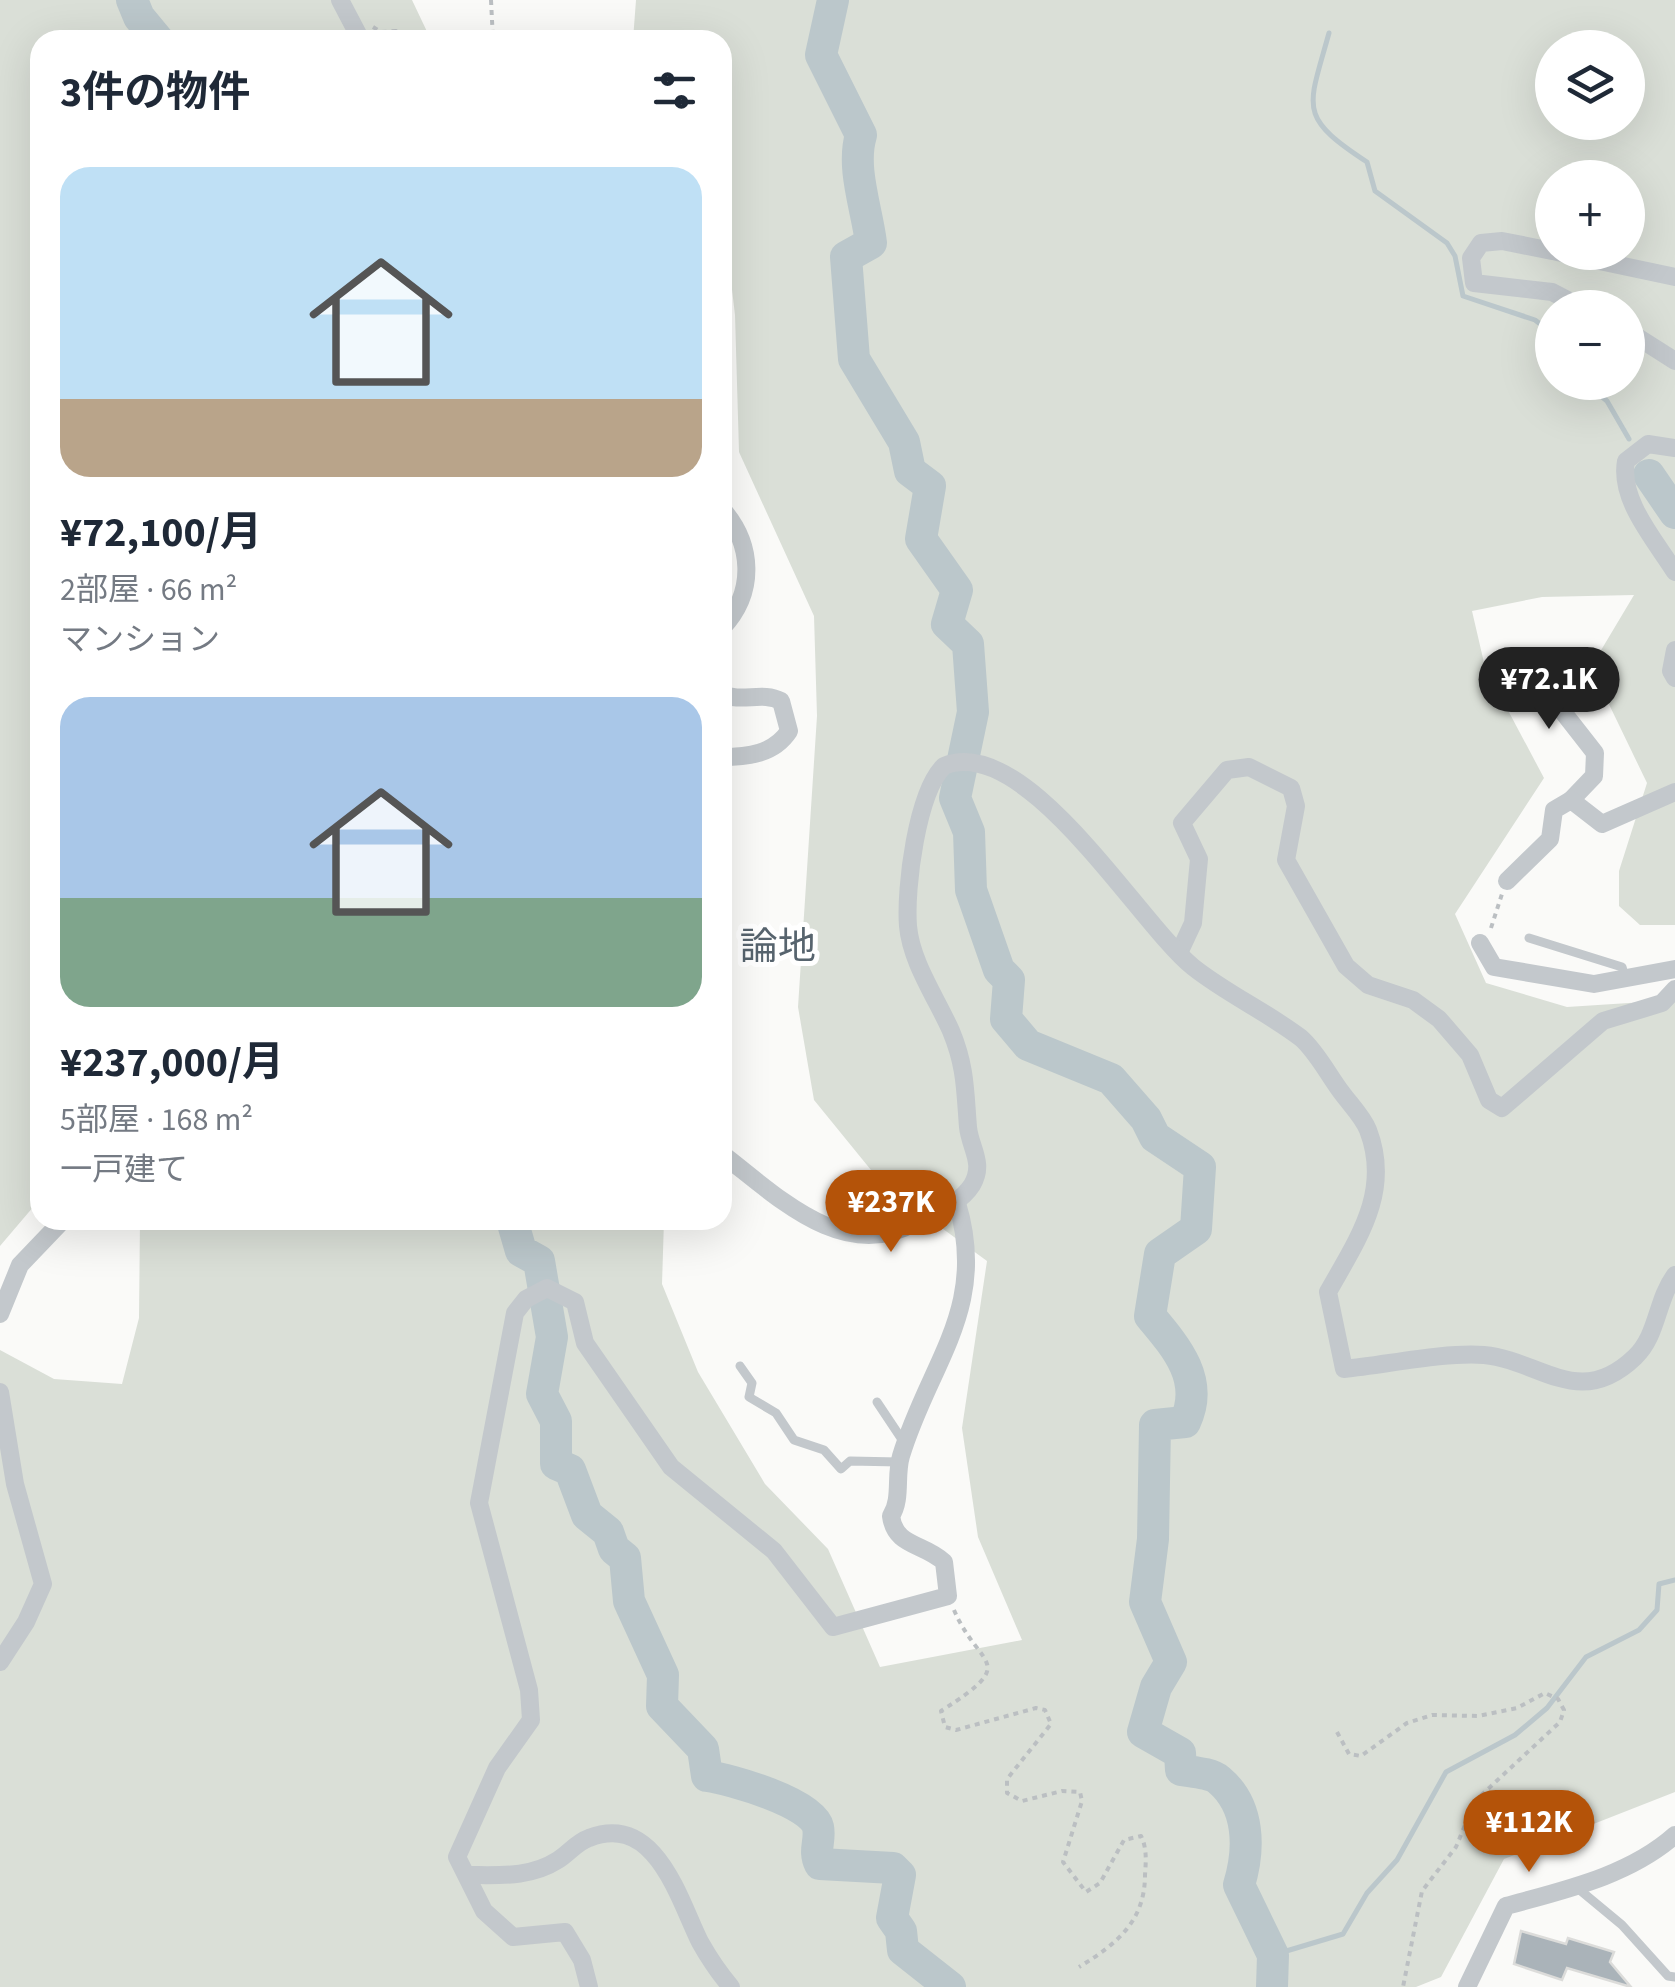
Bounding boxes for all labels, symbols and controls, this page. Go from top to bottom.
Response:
map controls [1535,30,1645,400]
button: layers [1535,30,1645,140]
text: 3件の物件 [60,63,250,123]
icon: filters [647,63,702,118]
button: + [1535,160,1645,270]
icon: home [291,232,471,412]
button: − [1535,290,1645,400]
text: ¥72,100/月 [60,503,262,563]
text: 2部屋 · 66 m² [60,567,237,613]
text: マンション [60,617,220,663]
pin: ¥72.1K [1468,647,1630,732]
text: ¥72.1K [1501,656,1597,702]
icon: home [291,762,471,942]
district label: 論地 [740,920,816,974]
text: ¥237,000/月 [60,1033,284,1093]
text: 5部屋 · 168 m² [60,1097,253,1143]
text: 一戸建て [60,1147,188,1193]
pin: ¥237K [821,1170,961,1255]
text: ¥237K [847,1179,935,1225]
pin: ¥112K [1459,1790,1599,1875]
text: ¥112K [1485,1799,1573,1845]

